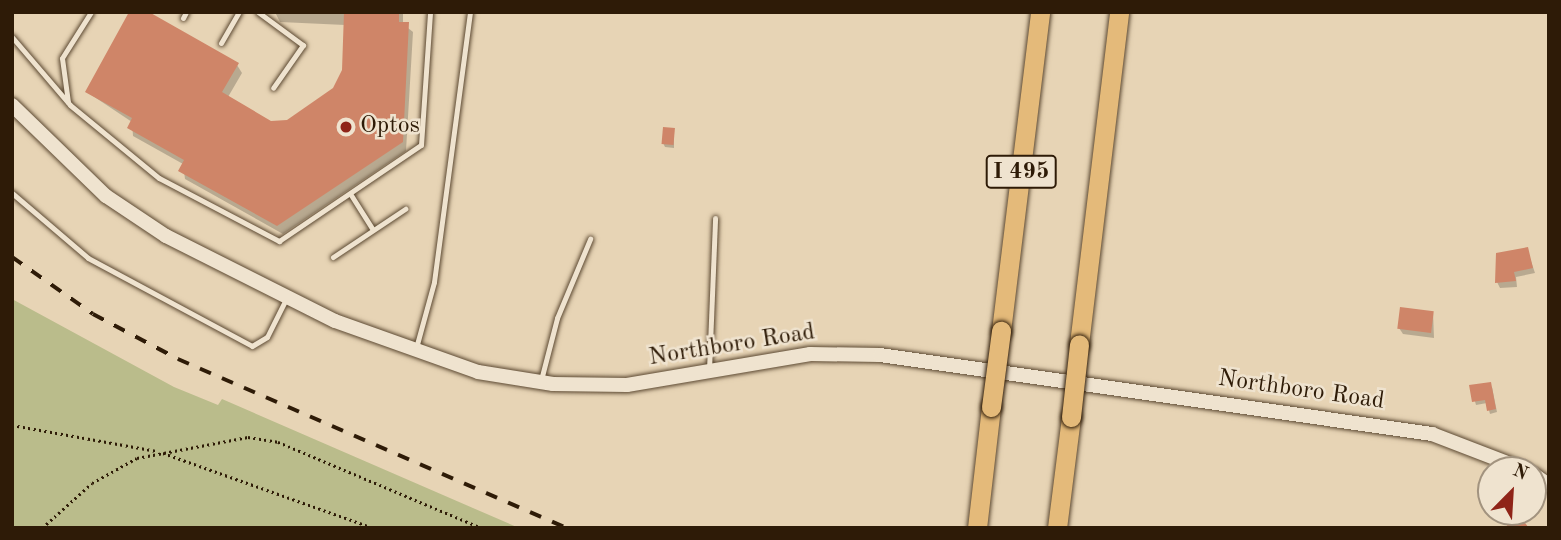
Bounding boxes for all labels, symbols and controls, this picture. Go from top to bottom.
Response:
place label: Optos [360,113,420,141]
marker: Optos [338,119,354,135]
road number: I 495 [984,153,1058,192]
street label: Northboro Road [647,319,817,373]
street label: Northboro Road [1216,365,1386,417]
north arrow [1477,456,1547,526]
text: N [1509,462,1530,485]

